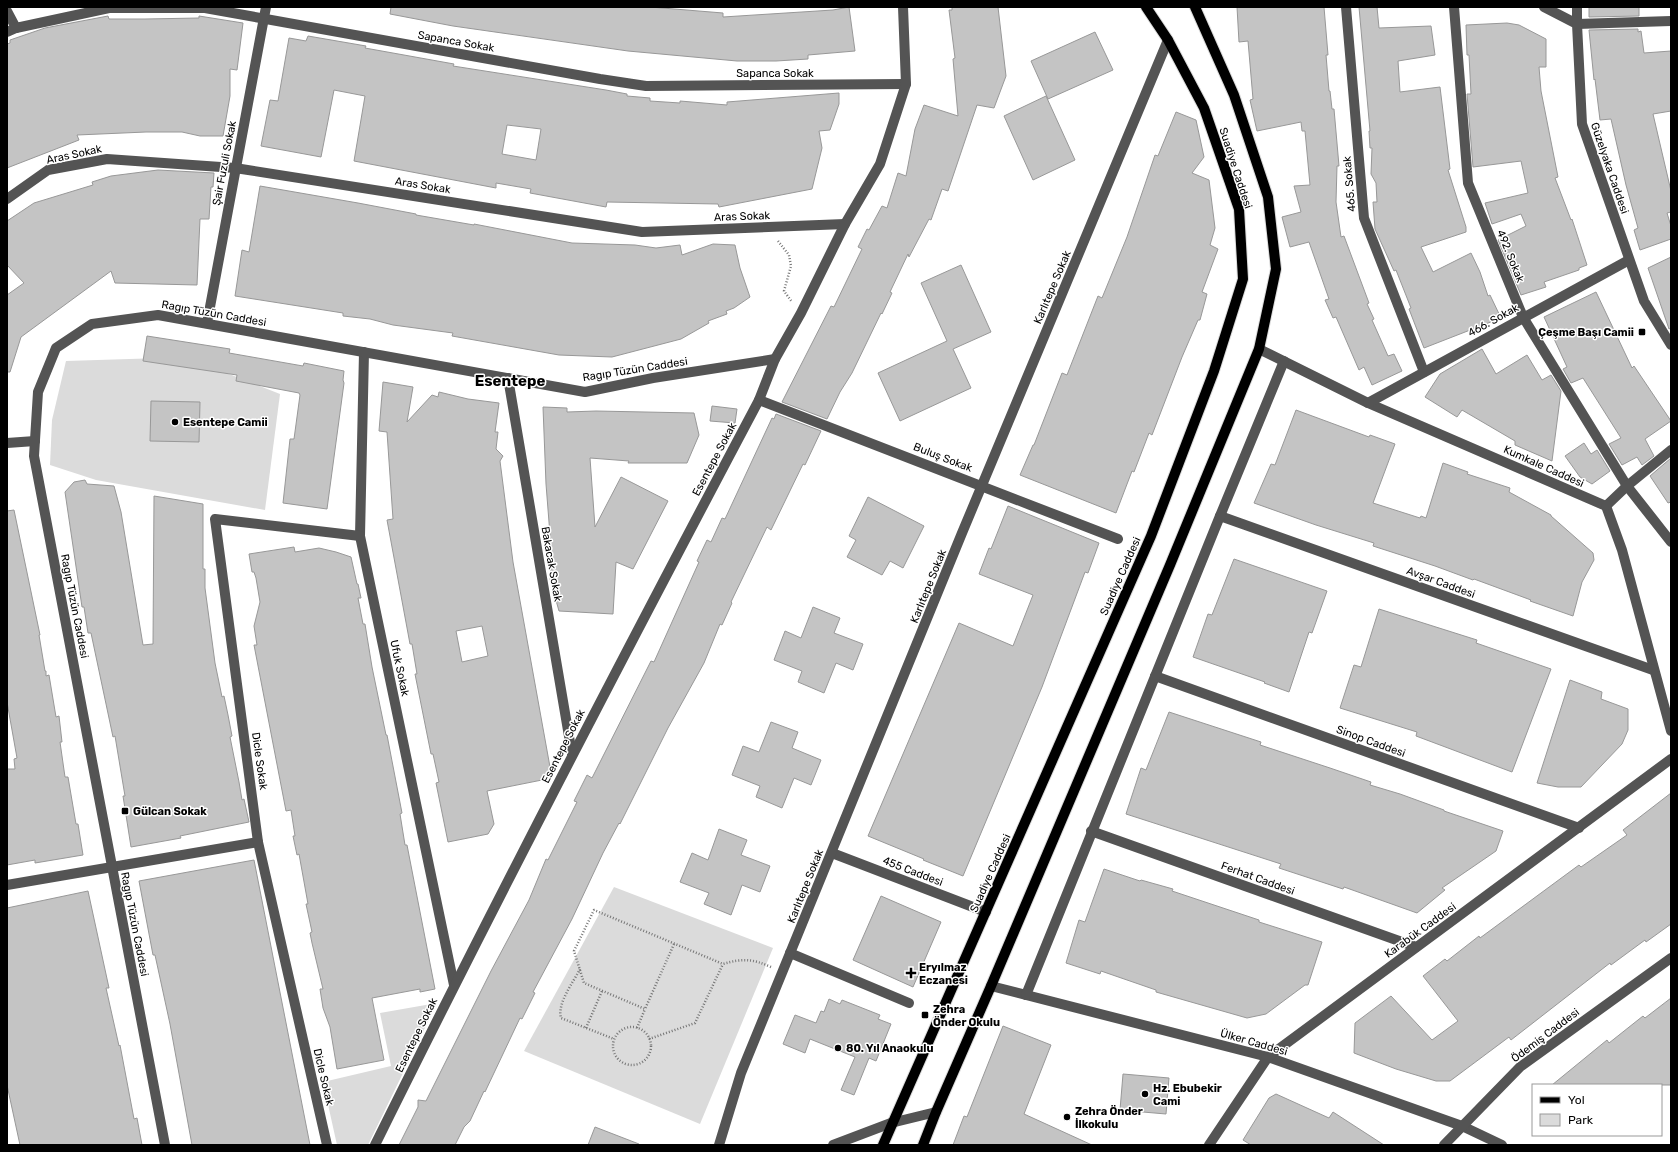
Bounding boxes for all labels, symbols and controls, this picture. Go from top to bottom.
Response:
street label: Sapanca Sokak [417,28,496,55]
street label: Sapanca Sokak [736,67,814,80]
street label: Şair Fuzuli Sokak [210,119,239,206]
street label: Güzelyaka Caddesi [1588,121,1631,216]
street label: Suadiye Caddesi [1216,126,1255,210]
street label: Aras Sokak [45,142,103,167]
street label: 465. Sokak [1341,155,1358,212]
street label: Aras Sokak [394,175,452,196]
street label: Aras Sokak [714,209,771,224]
street label: 492. Sokak [1494,228,1527,285]
street label: Karlıtepe Sokak [1031,248,1074,326]
street label: Ragıp Tüzün Caddesi [161,298,267,329]
street label: 466. Sokak [1466,301,1521,340]
place label: Çeşme Başı Camii [1538,326,1634,339]
marker: Çeşme Başı Camii [1637,327,1647,337]
street label: Ragıp Tüzün Caddesi [582,355,688,384]
district label: Esentepe [475,372,545,390]
place label: Esentepe Camii [183,416,268,429]
marker: Esentepe Camii [170,417,180,427]
street label: Esentepe Sokak [690,420,739,498]
street label: Buluş Sokak [912,440,974,475]
street label: Kumkale Caddesi [1501,443,1586,490]
street label: Bakacak Sokak [539,526,565,603]
street label: Suadiye Caddesi [1097,535,1144,617]
street label: Karlıtepe Sokak [908,547,949,625]
street label: Ragıp Tüzün Caddesi [58,553,91,659]
street label: Avşar Caddesi [1405,564,1477,601]
street label: Ufuk Sokak [387,639,412,698]
street label: Esentepe Sokak [539,707,588,785]
street label: Sinop Caddesi [1334,723,1407,760]
street label: Dicle Sokak [249,731,270,791]
place label: Gülcan Sokak [133,805,207,818]
marker: Gülcan Sokak [120,806,130,816]
street label: Suadiye Caddesi [967,832,1014,914]
street label: Karlıtepe Sokak [785,847,826,925]
street label: 455 Caddesi [881,854,945,889]
street label: Ferhat Caddesi [1219,859,1296,898]
street label: Ragıp Tüzün Caddesi [118,871,151,977]
street label: Karabük Caddesi [1382,900,1459,961]
place label: Eryılmaz Eczanesi [919,961,968,987]
marker: Eryılmaz Eczanesi [906,968,916,978]
street label: Esentepe Sokak [393,996,440,1075]
place label: Zehra Önder Okulu [933,1003,1000,1029]
street label: Ödemiş Caddesi [1509,1006,1582,1065]
marker: Zehra Önder Okulu [920,1010,930,1020]
street label: Ülker Caddesi [1219,1027,1289,1058]
place label: 80. Yıl Anaokulu [846,1042,933,1055]
marker: 80. Yıl Anaokulu [833,1043,843,1053]
street label: Dicle Sokak [311,1047,336,1107]
place label: Hz. Ebubekir Cami [1153,1082,1222,1108]
legend [1532,1084,1662,1136]
marker: Hz. Ebubekir Cami [1140,1089,1150,1099]
text: Yol [1568,1093,1585,1107]
place label: Zehra Önder İlkokulu [1075,1105,1143,1131]
marker: Zehra Önder İlkokulu [1062,1112,1072,1122]
text: Park [1568,1113,1594,1127]

